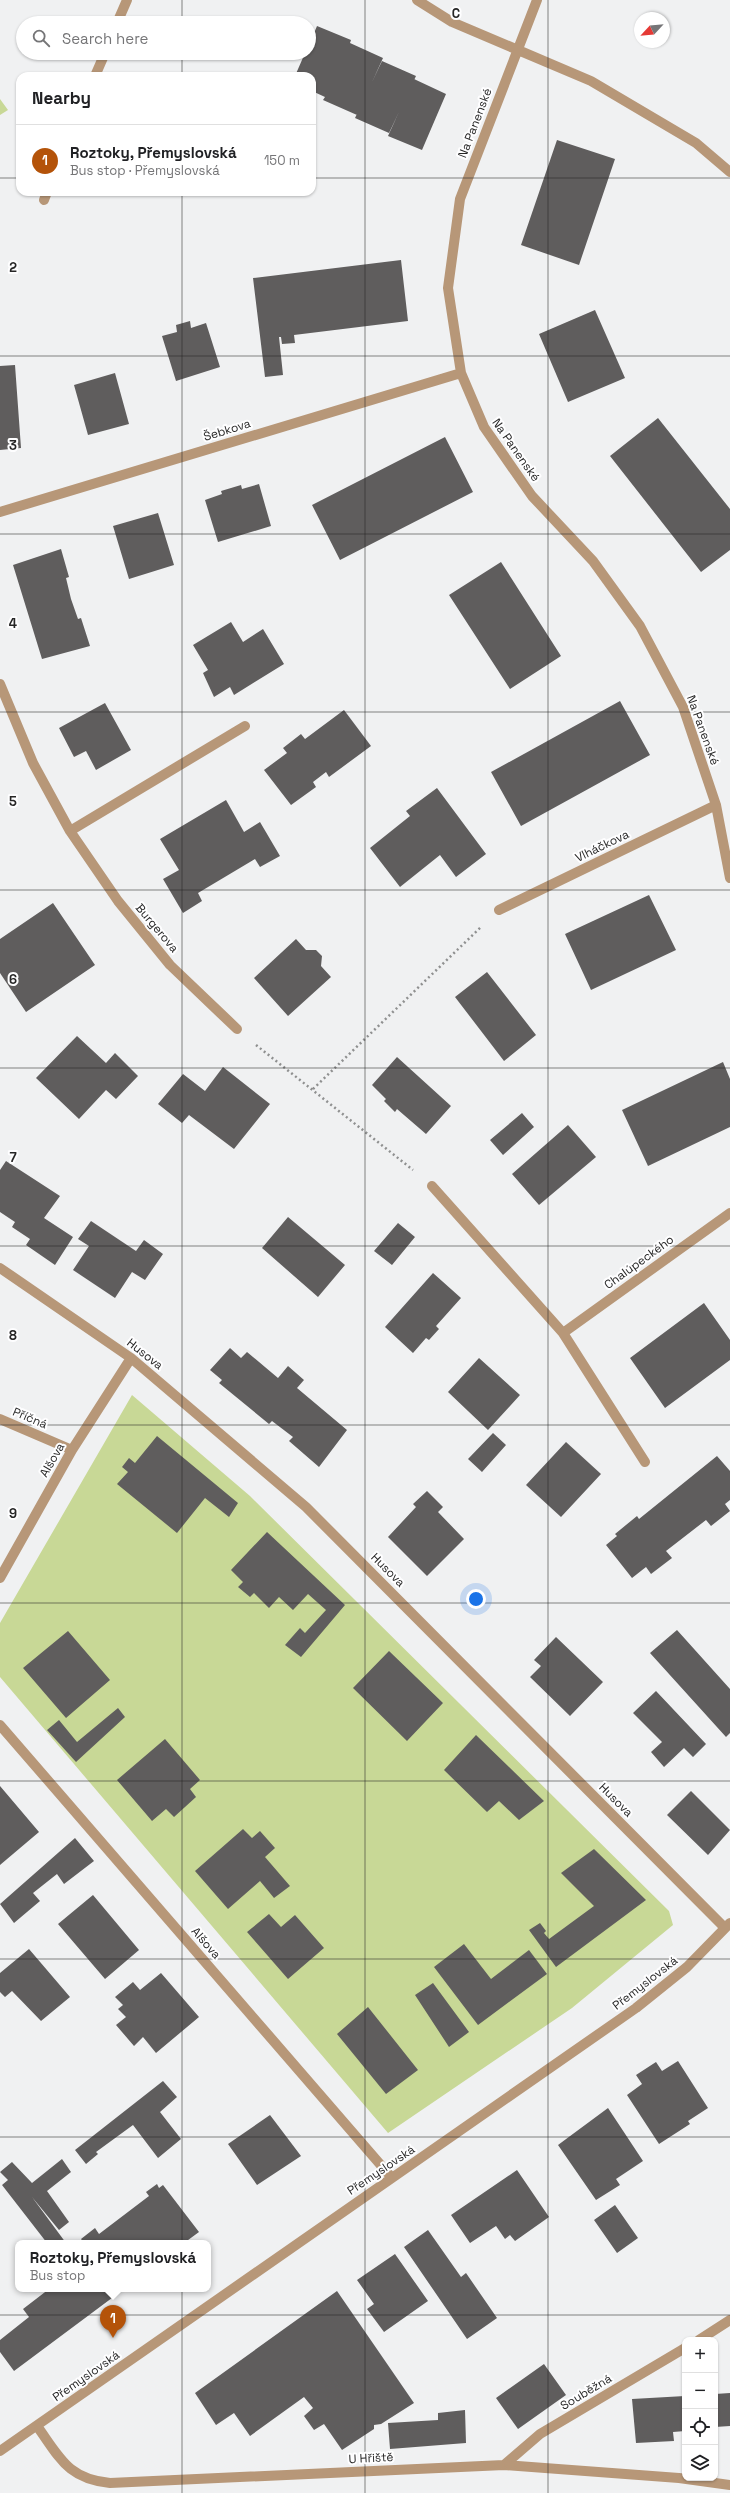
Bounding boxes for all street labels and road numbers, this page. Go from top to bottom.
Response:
street label: Na Panenské [454,86,496,160]
street label: Šebkova [201,415,253,445]
street label: Na Panenské [488,415,544,485]
street label: Na Panenské [683,693,723,767]
street label: Vlháčkova [572,826,632,866]
street label: Burgerova [132,900,182,956]
street label: Chalúpeckého [601,1231,677,1293]
street label: Husova [124,1335,167,1373]
street label: Příčná [10,1404,50,1432]
street label: Alšova [36,1440,68,1480]
street label: Husova [368,1550,409,1591]
street label: Husova [596,1780,637,1821]
street label: Alšova [188,1924,224,1962]
street label: Přemyslovská [609,1952,681,2013]
street label: Přemyslovská [344,2141,418,2199]
street label: Přemyslovská [49,2347,123,2405]
street label: Souběžná [557,2370,615,2414]
street label: U Hřiště [348,2449,394,2467]

